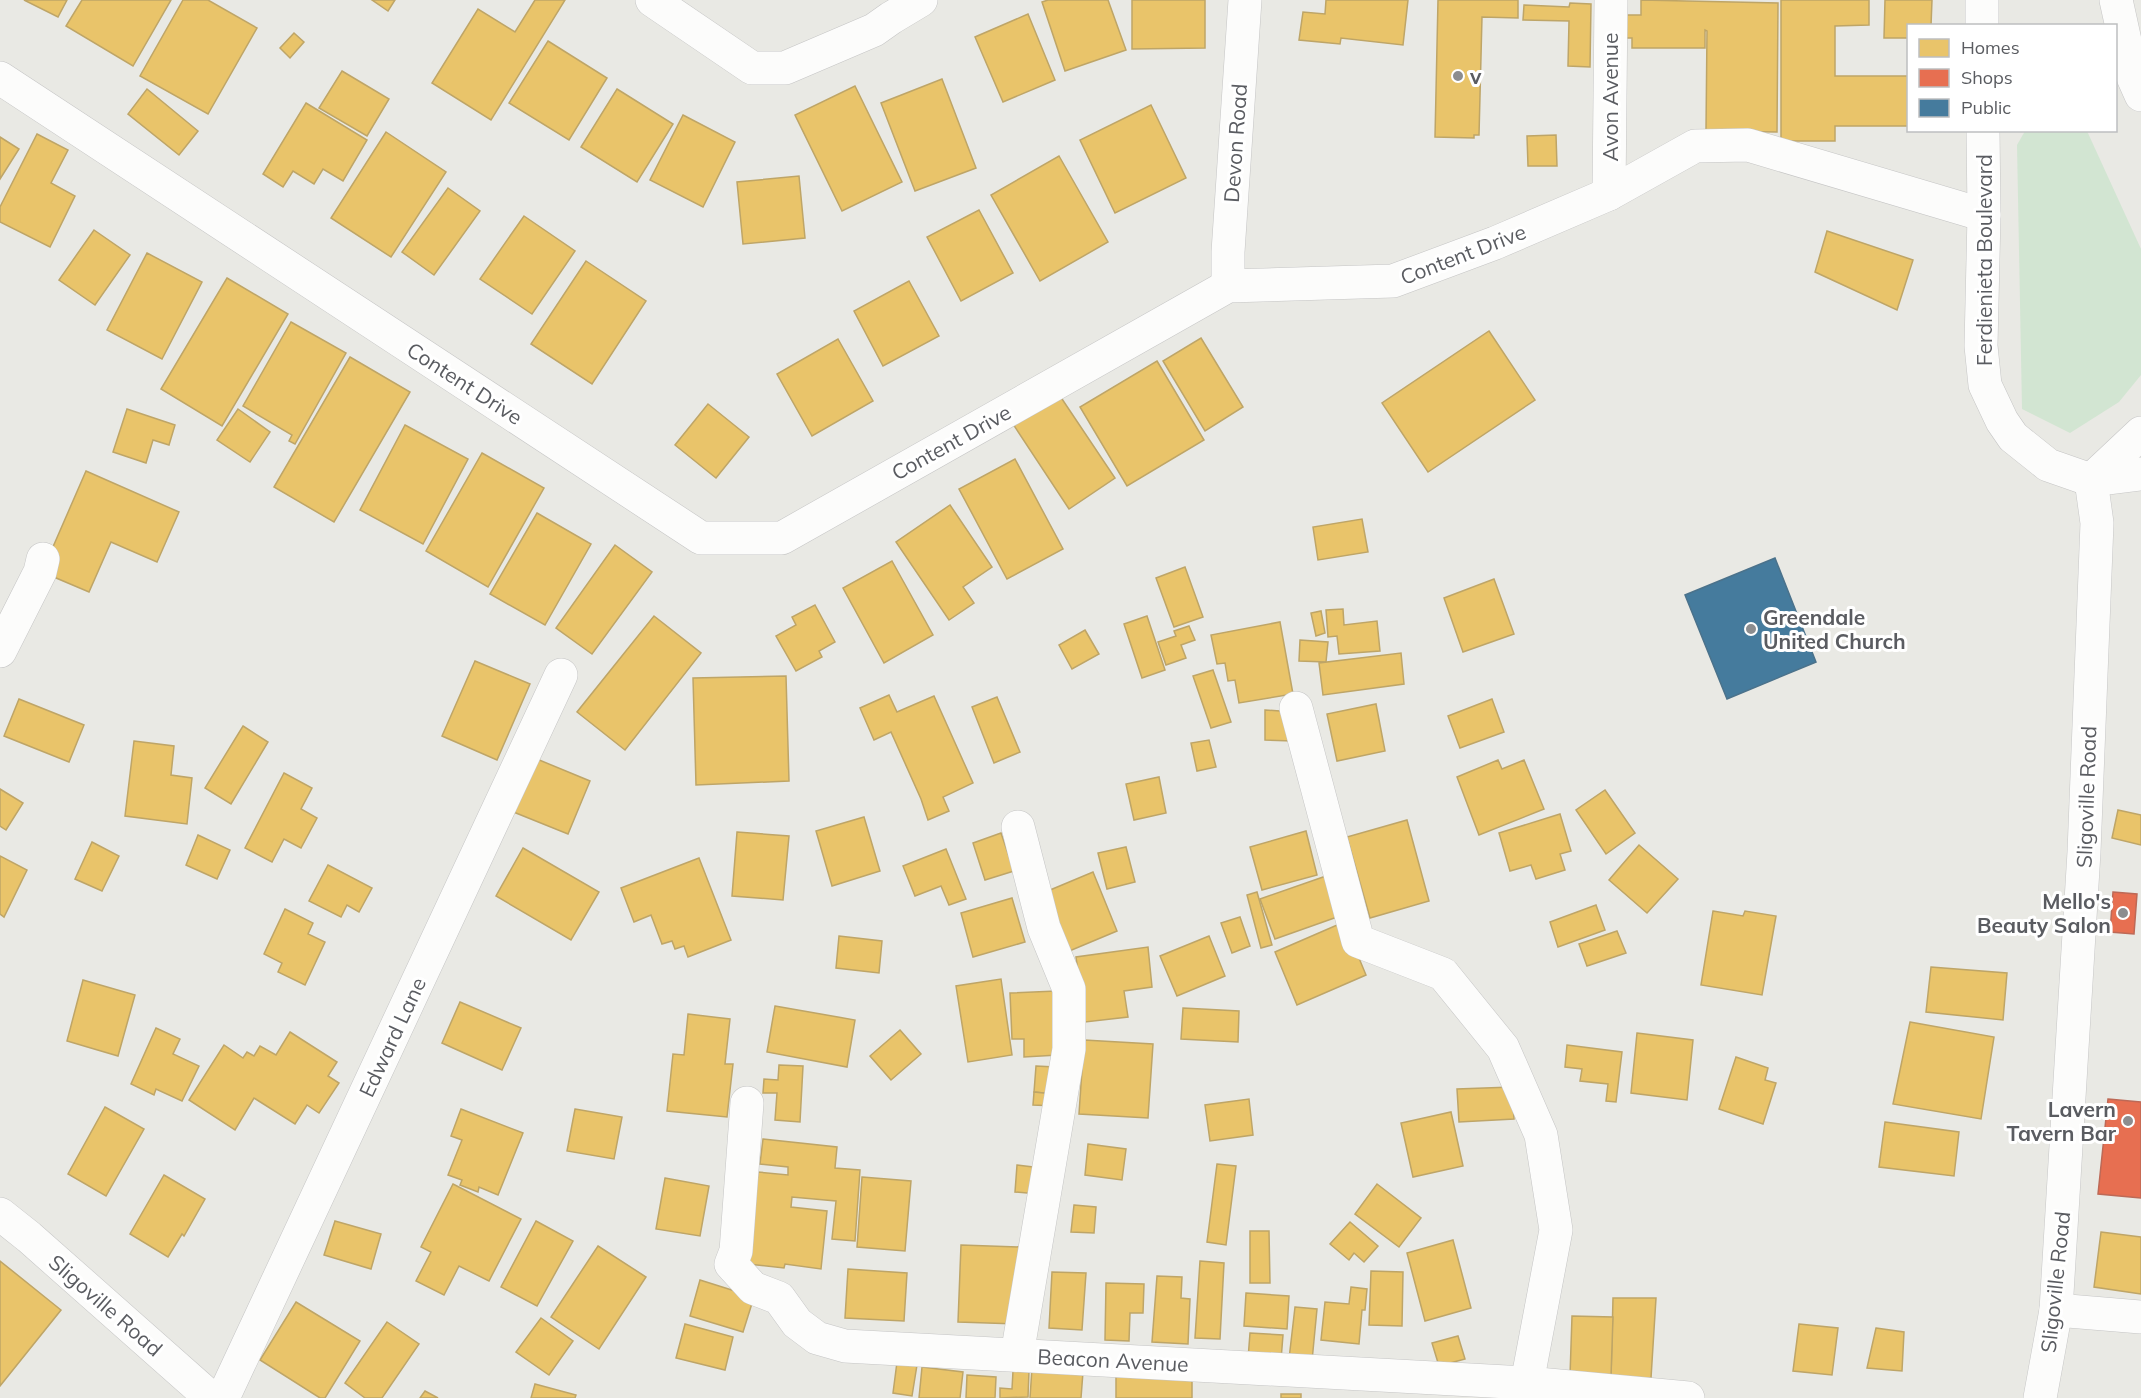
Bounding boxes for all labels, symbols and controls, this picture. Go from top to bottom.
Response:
legend [1907,24,2117,132]
street label: Avon Avenue [1597,33,1623,161]
text: Homes [1961,36,2020,59]
place label: v [1469,63,1482,89]
text: Shops [1961,66,2013,89]
marker: v [1451,69,1465,83]
street label: Devon Road [1218,83,1252,203]
text: Public [1961,96,2011,119]
street label: Ferdienieta Boulevard [1971,154,1997,366]
street label: Content Drive [1397,218,1529,290]
street label: Content Drive [402,336,528,430]
street label: Content Drive [887,399,1015,485]
place label: Greendale United Church [1763,604,1906,654]
marker: Greendale United Church [1744,622,1758,636]
street label: Sligoville Road [2071,726,2101,868]
place label: Mello's Beauty Salon [1977,888,2111,938]
marker: Mello's Beauty Salon [2116,906,2130,920]
street label: Edward Lane [353,973,431,1101]
place label: Lavern Tavern Bar [2007,1096,2117,1146]
marker: Lavern Tavern Bar [2121,1114,2135,1128]
street label: Sligoville Road [2035,1210,2075,1354]
street label: Sligoville Road [44,1249,168,1361]
street label: Beacon Avenue [1037,1343,1189,1377]

